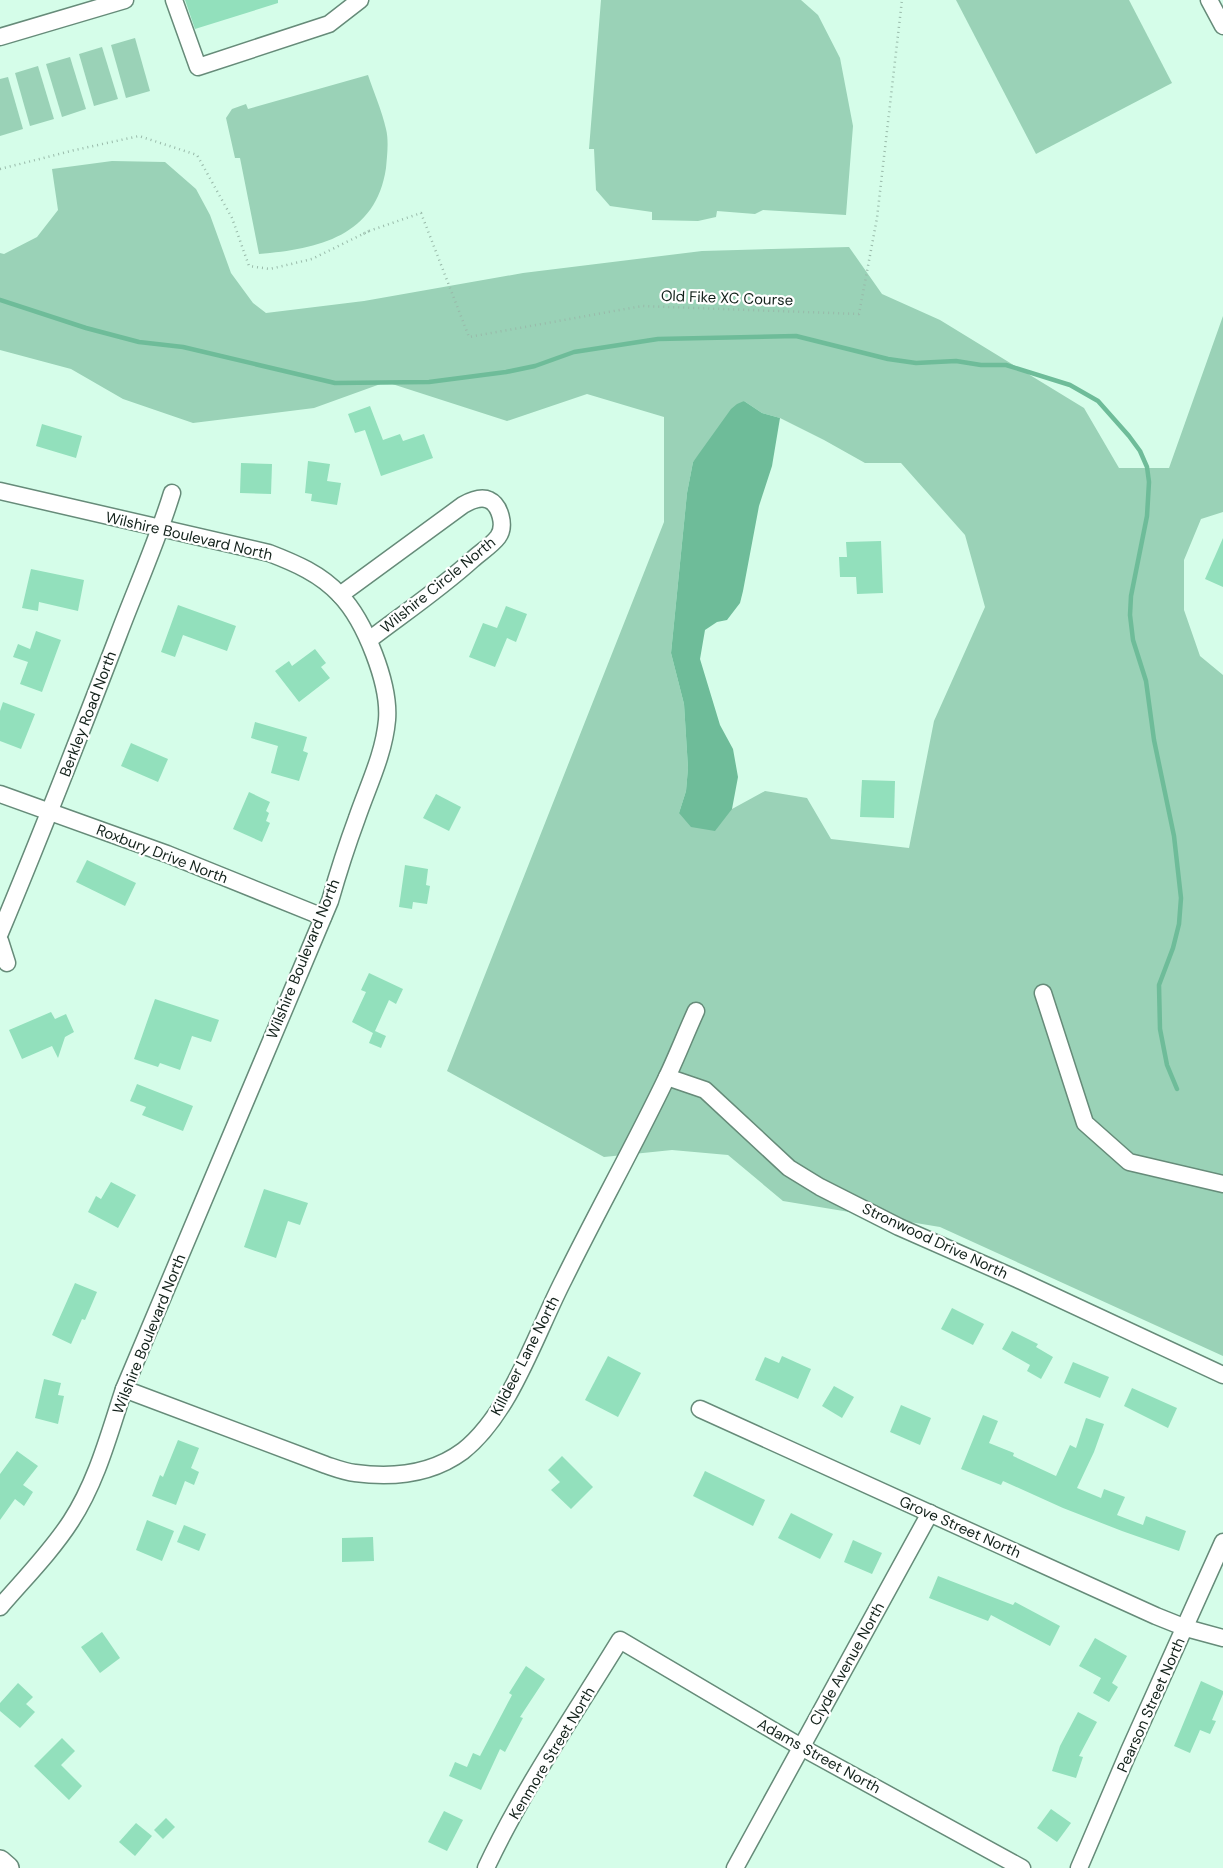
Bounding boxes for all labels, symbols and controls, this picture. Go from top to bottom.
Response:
street label: Old Fike XC Course [660,286,794,310]
street label: Wilshire Boulevard North [104,507,274,565]
street label: Wilshire Circle North [376,532,500,638]
street label: Berkley Road North [55,648,121,780]
street label: Roxbury Drive North [93,820,231,888]
street label: Wilshire Boulevard North [262,876,344,1042]
street label: Stronwood Drive North [859,1198,1011,1284]
street label: Wilshire Boulevard North [108,1251,190,1417]
street label: Killdeer Lane North [486,1293,564,1419]
street label: Grove Street North [896,1491,1024,1563]
street label: Clyde Avenue North [805,1599,889,1729]
street label: Pearson Street North [1112,1635,1190,1775]
street label: Kenmore Street North [504,1683,600,1823]
street label: Adams Street North [754,1714,884,1798]

